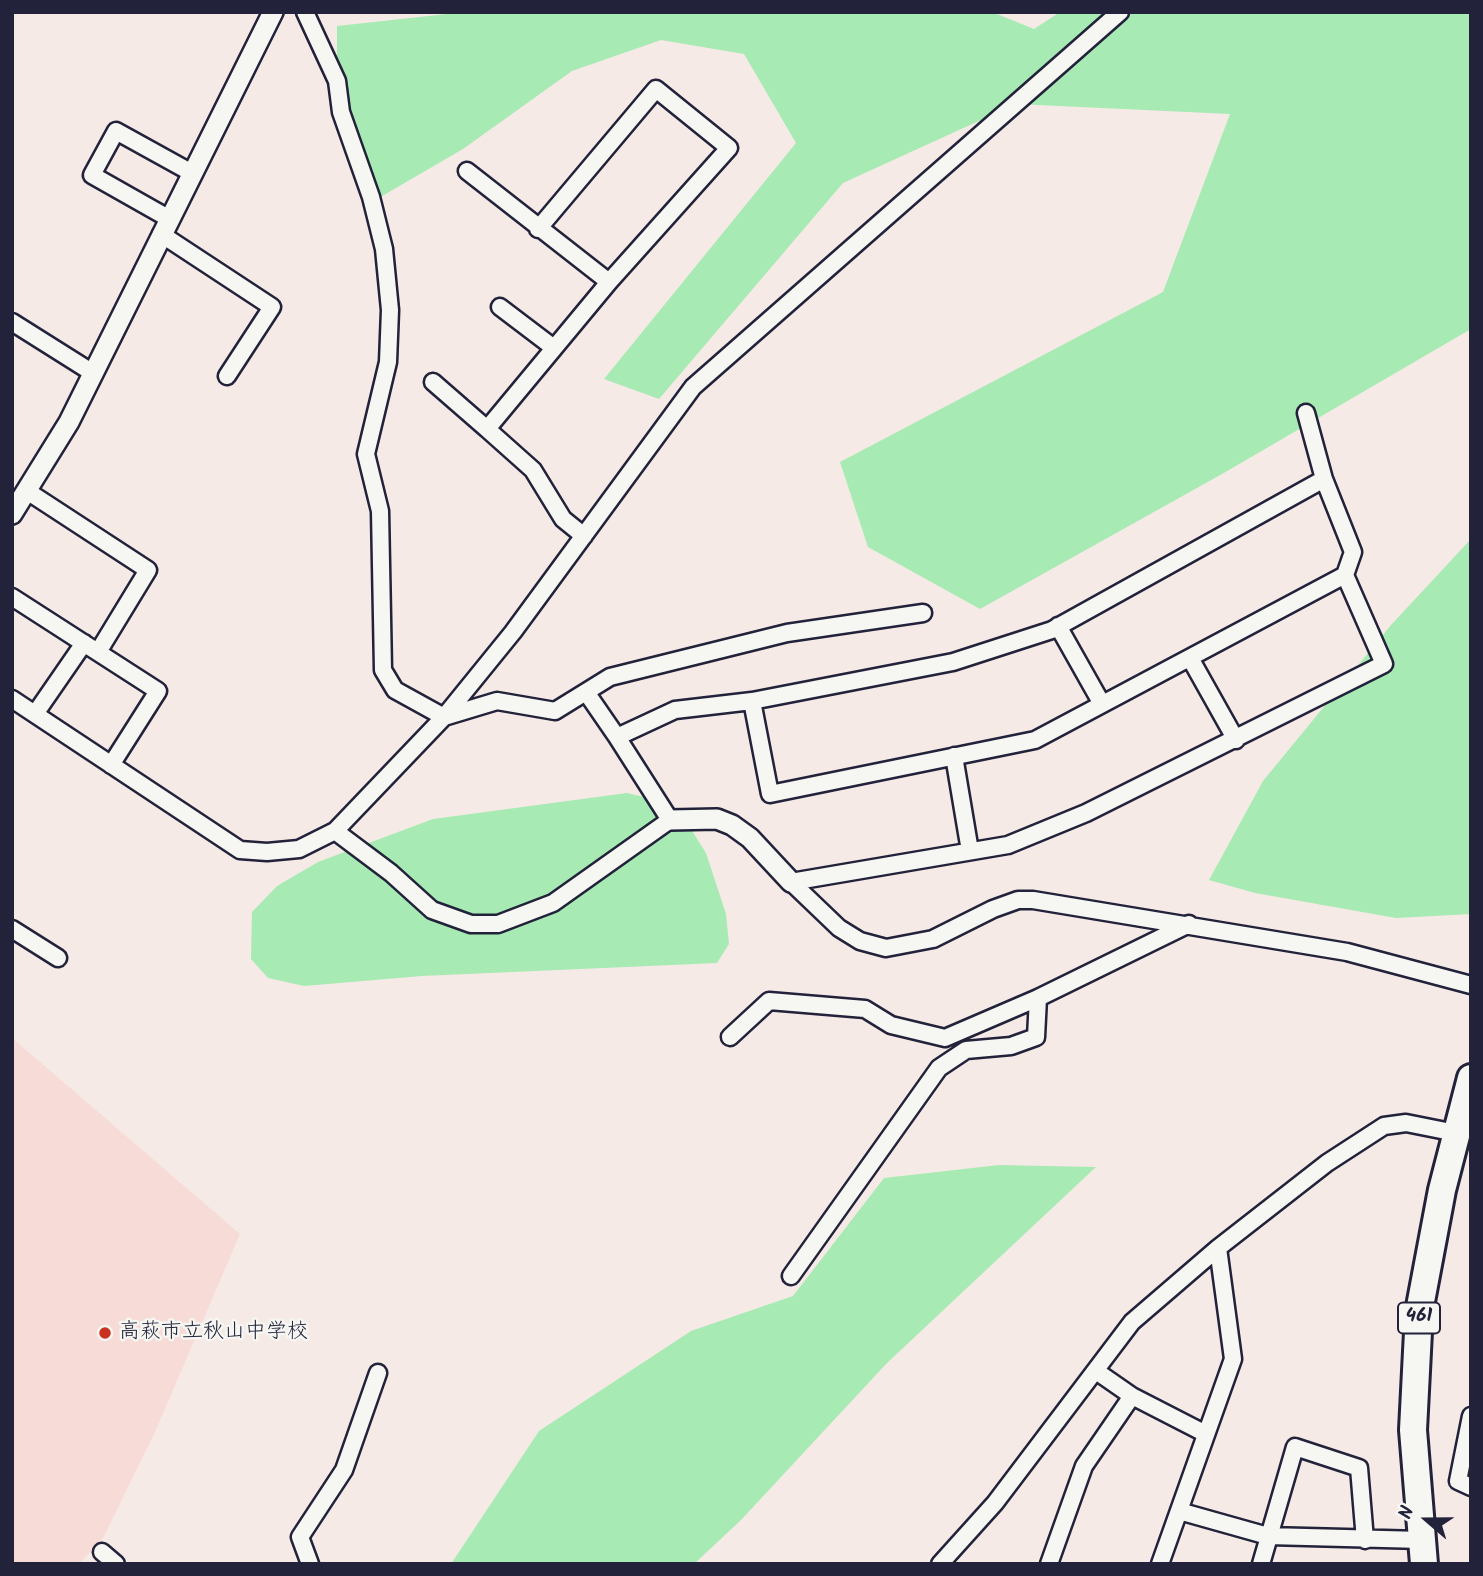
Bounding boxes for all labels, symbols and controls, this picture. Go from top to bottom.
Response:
road number: 461 [1398,1302,1440,1334]
place label: 高萩市立秋山中学校 [119,1320,308,1346]
marker: 高萩市立秋山中学校 [97,1325,113,1341]
north arrow [1392,1485,1462,1555]
text: N [1391,1502,1423,1524]

